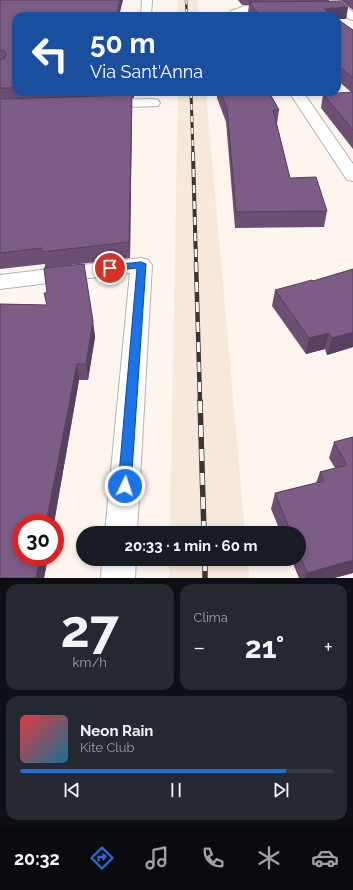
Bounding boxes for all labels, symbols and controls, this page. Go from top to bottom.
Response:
text: 50 m [90,27,156,60]
icon: left [24,28,76,80]
text: Via Sant'Anna [90,61,203,82]
pin [93,251,127,285]
icon: arrive [99,257,121,279]
position arrow [104,465,146,507]
speed limit sign: 30 [12,514,64,566]
text: 20:33 · 1 min · 60 m [124,537,258,555]
text: 27 [60,598,119,659]
text: Clima [194,610,228,625]
text: 21° [245,630,284,665]
text: − [194,634,205,660]
text: + [324,634,333,660]
text: km/h [73,655,107,670]
text: Neon Rain [80,722,153,740]
text: Kite Club [80,740,135,755]
icon: previous [61,779,83,801]
icon: pause [165,779,187,801]
icon: next [270,779,292,801]
icon: directions [88,844,116,872]
icon: music [143,844,171,872]
icon: phone [199,844,227,872]
icon: climate [255,844,283,872]
icon: car [311,844,339,872]
text: 20:32 [14,848,60,869]

